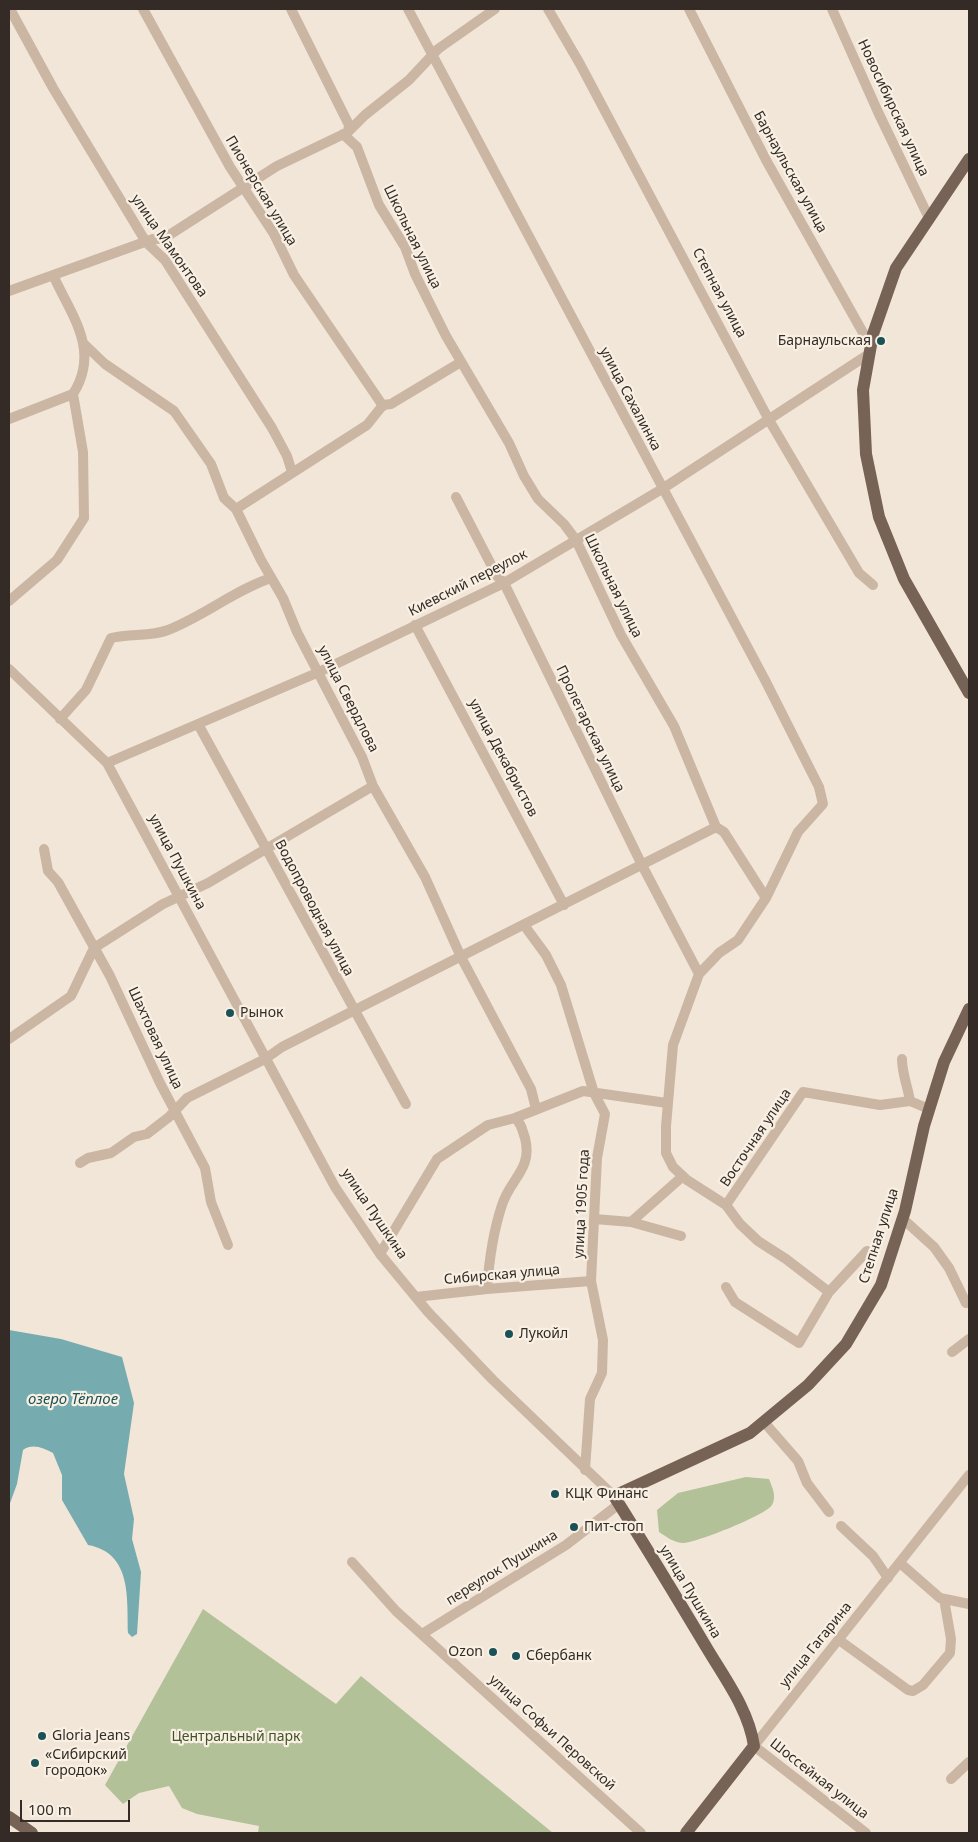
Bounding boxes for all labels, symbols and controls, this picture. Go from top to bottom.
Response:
street label: Новосибирская улица [854,37,932,179]
street label: Барнаульская улица [750,108,830,236]
street label: Пионерская улица [222,133,300,249]
street label: Школьная улица [380,182,444,292]
street label: улица Мамонтова [127,191,211,301]
street label: Степная улица [688,245,750,341]
place label: Барнаульская [778,333,871,349]
marker: Барнаульская [875,335,887,347]
street label: улица Сахалинка [596,344,664,454]
street label: Школьная улица [581,531,645,641]
street label: Киевский переулок [406,546,530,620]
street label: улица Свердлова [314,643,382,755]
street label: Пролетарская улица [552,663,628,795]
street label: улица Декабристов [465,696,541,820]
street label: улица Пушкина [145,811,209,913]
street label: Водопроводная улица [271,837,357,979]
street label: Шахтовая улица [124,984,186,1092]
place label: Рынок [240,1005,283,1021]
marker: Рынок [224,1007,236,1019]
street label: Восточная улица [717,1086,795,1190]
street label: улица 1905 года [571,1149,593,1259]
street label: улица Пушкина [337,1165,411,1263]
street label: Степная улица [856,1186,902,1286]
street label: Сибирская улица [443,1262,561,1288]
place label: Лукойл [519,1326,568,1342]
marker: Лукойл [503,1328,515,1340]
water label: озеро Тёплое [28,1391,118,1409]
place label: КЦК Финанс [565,1486,649,1502]
marker: КЦК Финанс [549,1488,561,1500]
place label: Пит-стоп [584,1519,644,1535]
marker: Пит-стоп [568,1521,580,1533]
street label: переулок Пушкина [443,1527,561,1609]
street label: улица Пушкина [656,1542,724,1642]
street label: улица Гагарина [776,1599,856,1691]
place label: Ozon [448,1644,483,1660]
marker: Ozon [487,1646,499,1658]
place label: Сбербанк [526,1648,592,1664]
marker: Сбербанк [510,1650,522,1662]
street label: улица Софьи Перовской [485,1672,619,1794]
place label: Gloria Jeans [52,1728,130,1744]
park label: Центральный парк [171,1729,301,1745]
marker: Gloria Jeans [36,1730,48,1742]
street label: Шоссейная улица [766,1735,872,1823]
place label: «Сибирский городок» [45,1747,127,1780]
marker: «Сибирский городок» [29,1757,41,1769]
scale bar [22,1790,132,1822]
text: 100 m [28,1799,72,1819]

